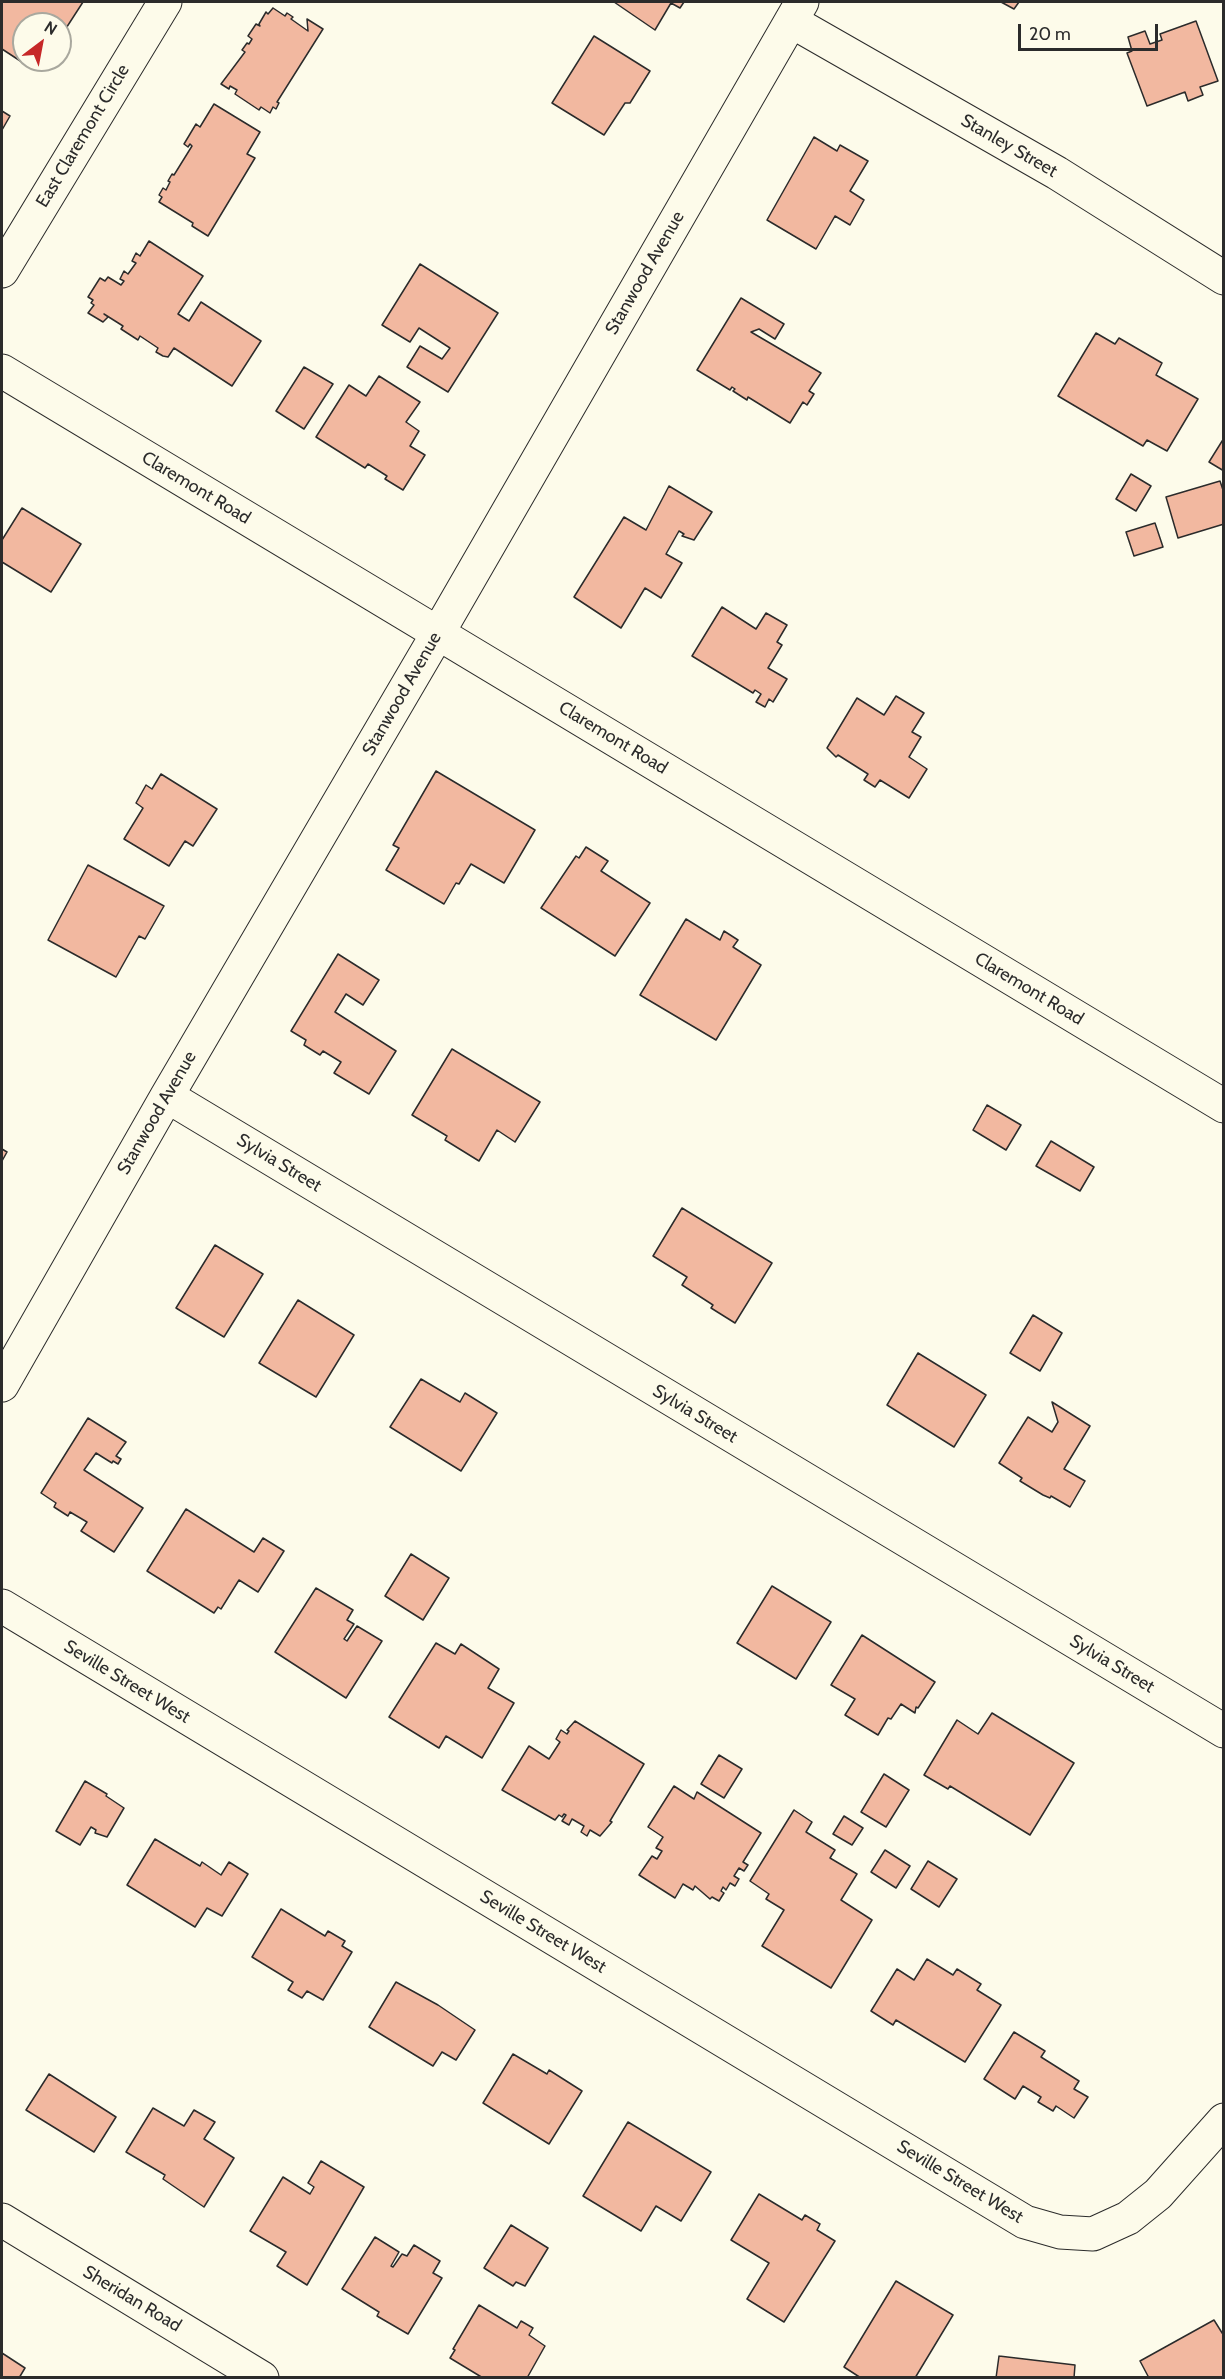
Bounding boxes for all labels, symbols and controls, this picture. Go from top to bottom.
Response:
north arrow [12,12,72,72]
scale bar [1021,12,1160,50]
text: N [41,17,61,39]
text: 20 m [1029,23,1071,45]
street label: East Claremont Circle [32,61,134,211]
street label: Stanley Street [957,110,1061,182]
street label: Stanwood Avenue [601,208,689,338]
street label: Claremont Road [138,447,254,529]
street label: Stanwood Avenue [358,629,446,759]
street label: Claremont Road [555,697,671,779]
street label: Claremont Road [971,948,1087,1030]
street label: Stanwood Avenue [113,1048,201,1178]
street label: Sylvia Street [233,1129,325,1197]
street label: Sylvia Street [649,1380,741,1448]
street label: Sylvia Street [1066,1630,1158,1698]
street label: Seville Street West [60,1636,194,1728]
street label: Seville Street West [476,1886,610,1978]
street label: Seville Street West [893,2136,1027,2228]
street label: Sheridan Road [79,2261,185,2337]

